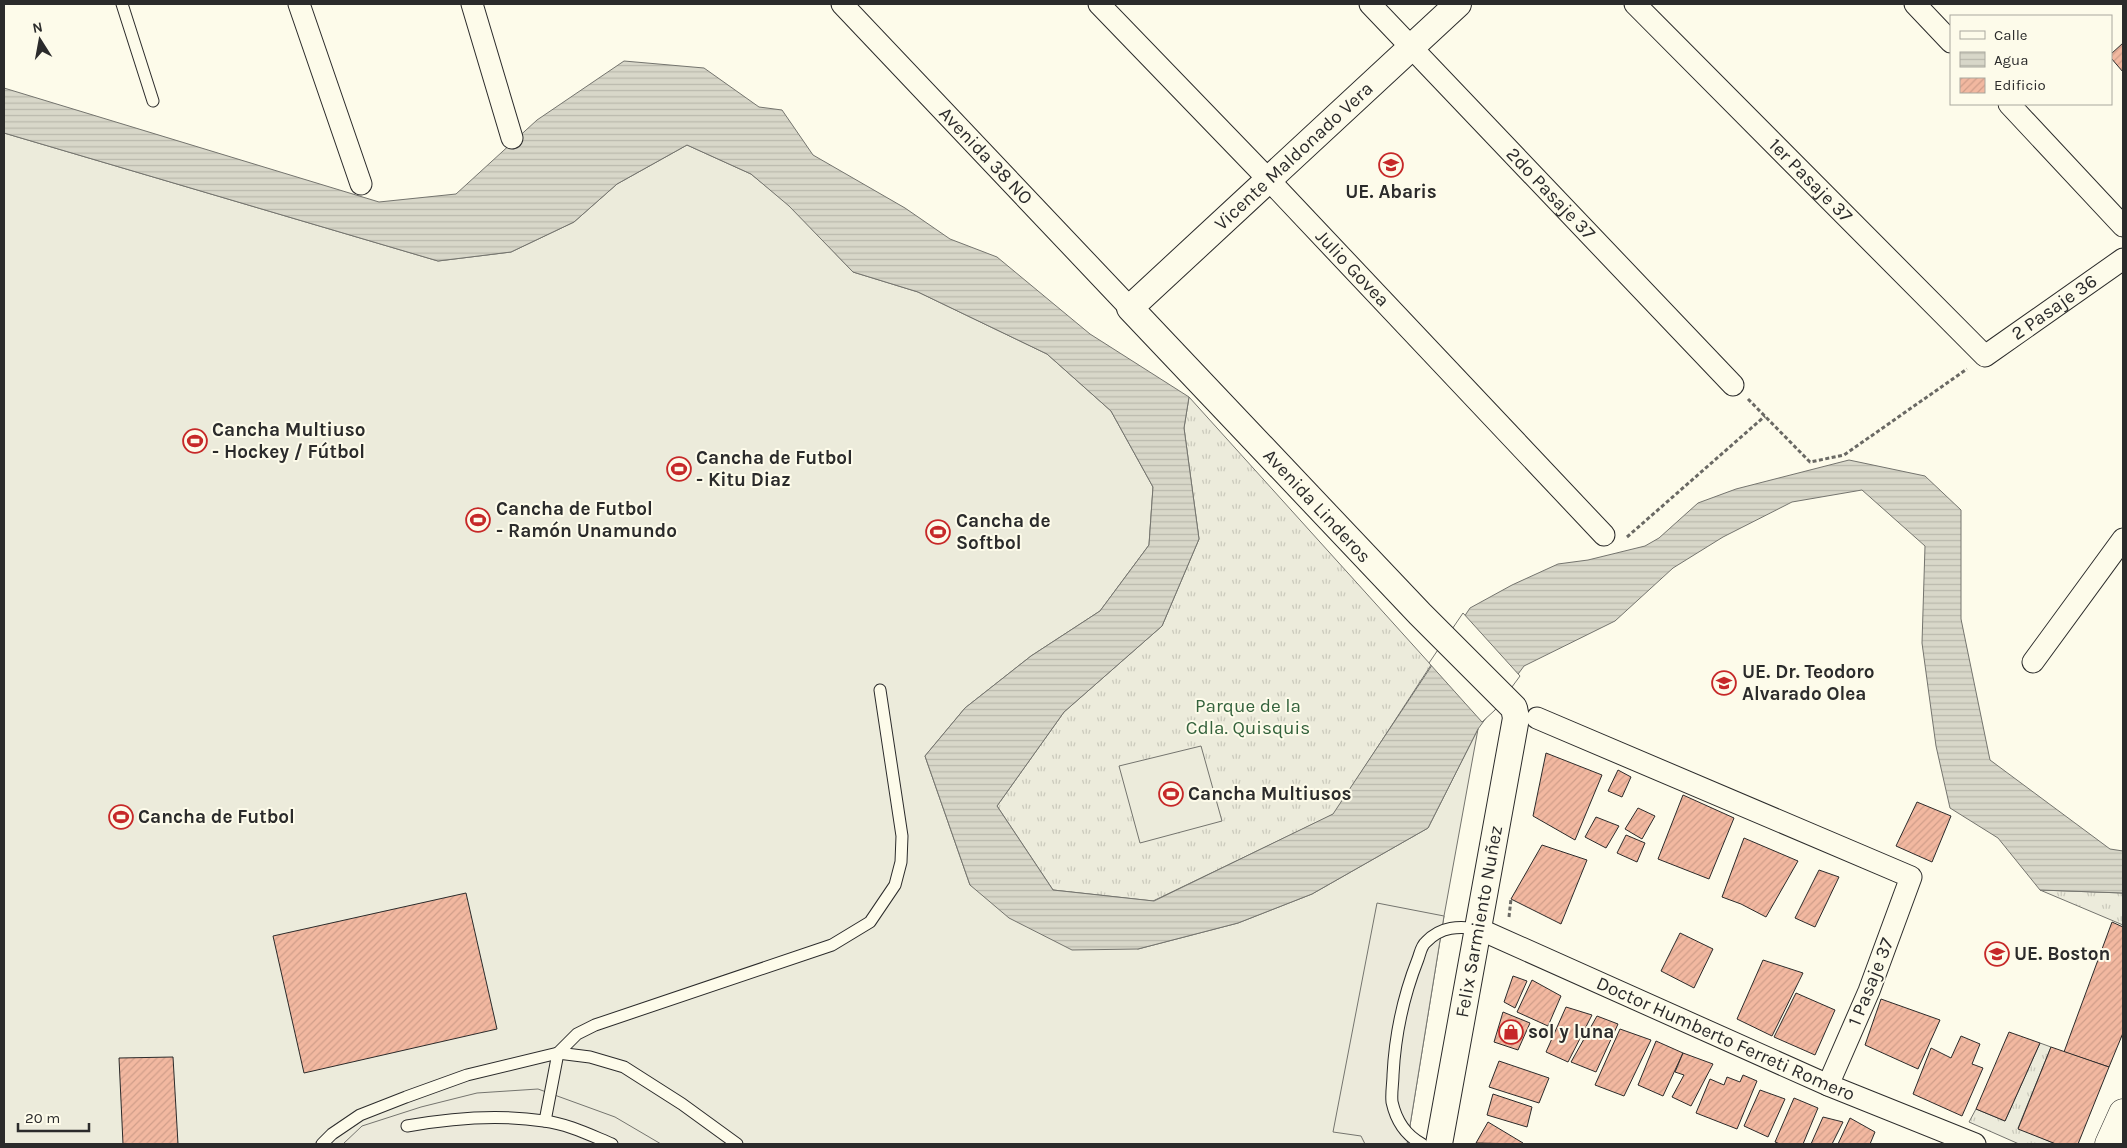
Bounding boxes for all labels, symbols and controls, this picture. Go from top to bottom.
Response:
north arrow [15,15,65,65]
legend [1950,15,2112,105]
text: N [31,18,44,37]
text: Calle [1994,26,2028,44]
text: Agua [1994,51,2028,69]
text: Edificio [1994,76,2046,94]
street label: Vicente Maldonado Vera [1210,77,1377,235]
street label: Avenida 38 NO [934,102,1037,209]
street label: 1er Pasaje 37 [1764,134,1857,227]
street label: 2do Pasaje 37 [1502,143,1600,244]
school or university icon: UE. Abaris [1378,152,1404,178]
place label: UE. Abaris [1345,181,1437,203]
street label: Julio Govea [1311,225,1394,311]
street label: 2 Pasaje 36 [2007,270,2101,345]
place label: Cancha Multiuso - Hockey / Fútbol [212,419,366,463]
sports icon: Cancha Multiuso - Hockey / Fútbol [182,428,208,454]
street label: Avenida Linderos [1259,445,1375,567]
place label: Cancha de Futbol - Kitu Diaz [696,447,853,491]
sports icon: Cancha de Futbol - Kitu Diaz [666,456,692,482]
place label: Cancha de Futbol - Ramón Unamundo [496,498,677,542]
sports icon: Cancha de Futbol - Ramón Unamundo [465,507,491,533]
place label: Cancha de Softbol [956,510,1051,554]
sports icon: Cancha de Softbol [925,519,951,545]
place label: UE. Dr. Teodoro Alvarado Olea [1742,661,1875,705]
school or university icon: UE. Dr. Teodoro Alvarado Olea [1711,670,1737,696]
park label: Parque de la Cdla. Quisquis [1186,695,1310,739]
sports icon: Cancha Multiusos [1158,781,1184,807]
place label: Cancha Multiusos [1188,783,1352,805]
sports icon: Cancha de Futbol [108,804,134,830]
place label: Cancha de Futbol [138,806,295,828]
street label: Felix Sarmiento Nuñez [1451,824,1507,1019]
street label: 1 Pasaje 37 [1843,935,1899,1029]
school or university icon: UE. Boston [1984,941,2010,967]
place label: UE. Boston [2014,943,2110,965]
street label: Doctor Humberto Ferreti Romero [1593,972,1858,1106]
shop icon: sol y luna [1498,1019,1524,1045]
place label: sol y luna [1528,1021,1614,1043]
scale bar [18,1100,89,1132]
text: 20 m [25,1109,60,1127]

